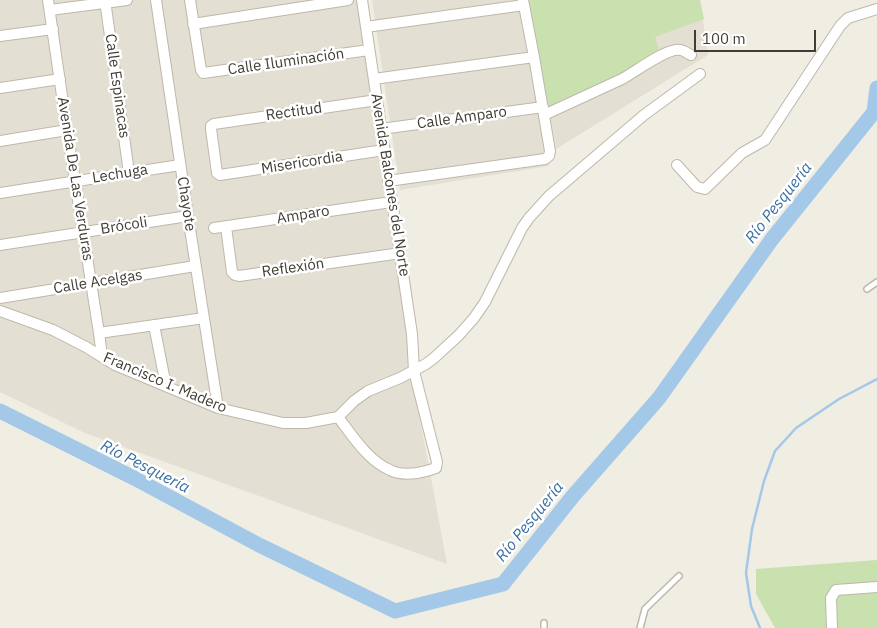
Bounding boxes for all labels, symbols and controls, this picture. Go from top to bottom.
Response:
scale bar [697,20,820,52]
text: 100 m [702,29,746,48]
street label: Calle Espinacas [101,33,133,139]
street label: Calle Iluminación [227,45,345,79]
street label: Avenida Balcones del Norte [367,92,413,278]
street label: Avenida De Las Verduras [53,96,97,262]
street label: Rectitud [265,99,323,125]
street label: Calle Amparo [416,103,508,133]
street label: Misericordia [260,148,344,178]
water label: Río Pesquería [741,159,817,247]
street label: Lechuga [91,161,149,187]
street label: Chayote [173,175,199,233]
street label: Amparo [275,202,331,228]
street label: Brócoli [99,213,149,239]
street label: Reflexión [261,255,325,281]
street label: Calle Acelgas [52,266,144,298]
street label: Francisco I. Madero [100,349,230,417]
water label: Río Pesquería [97,436,193,498]
water label: Río Pesquería [492,478,568,566]

